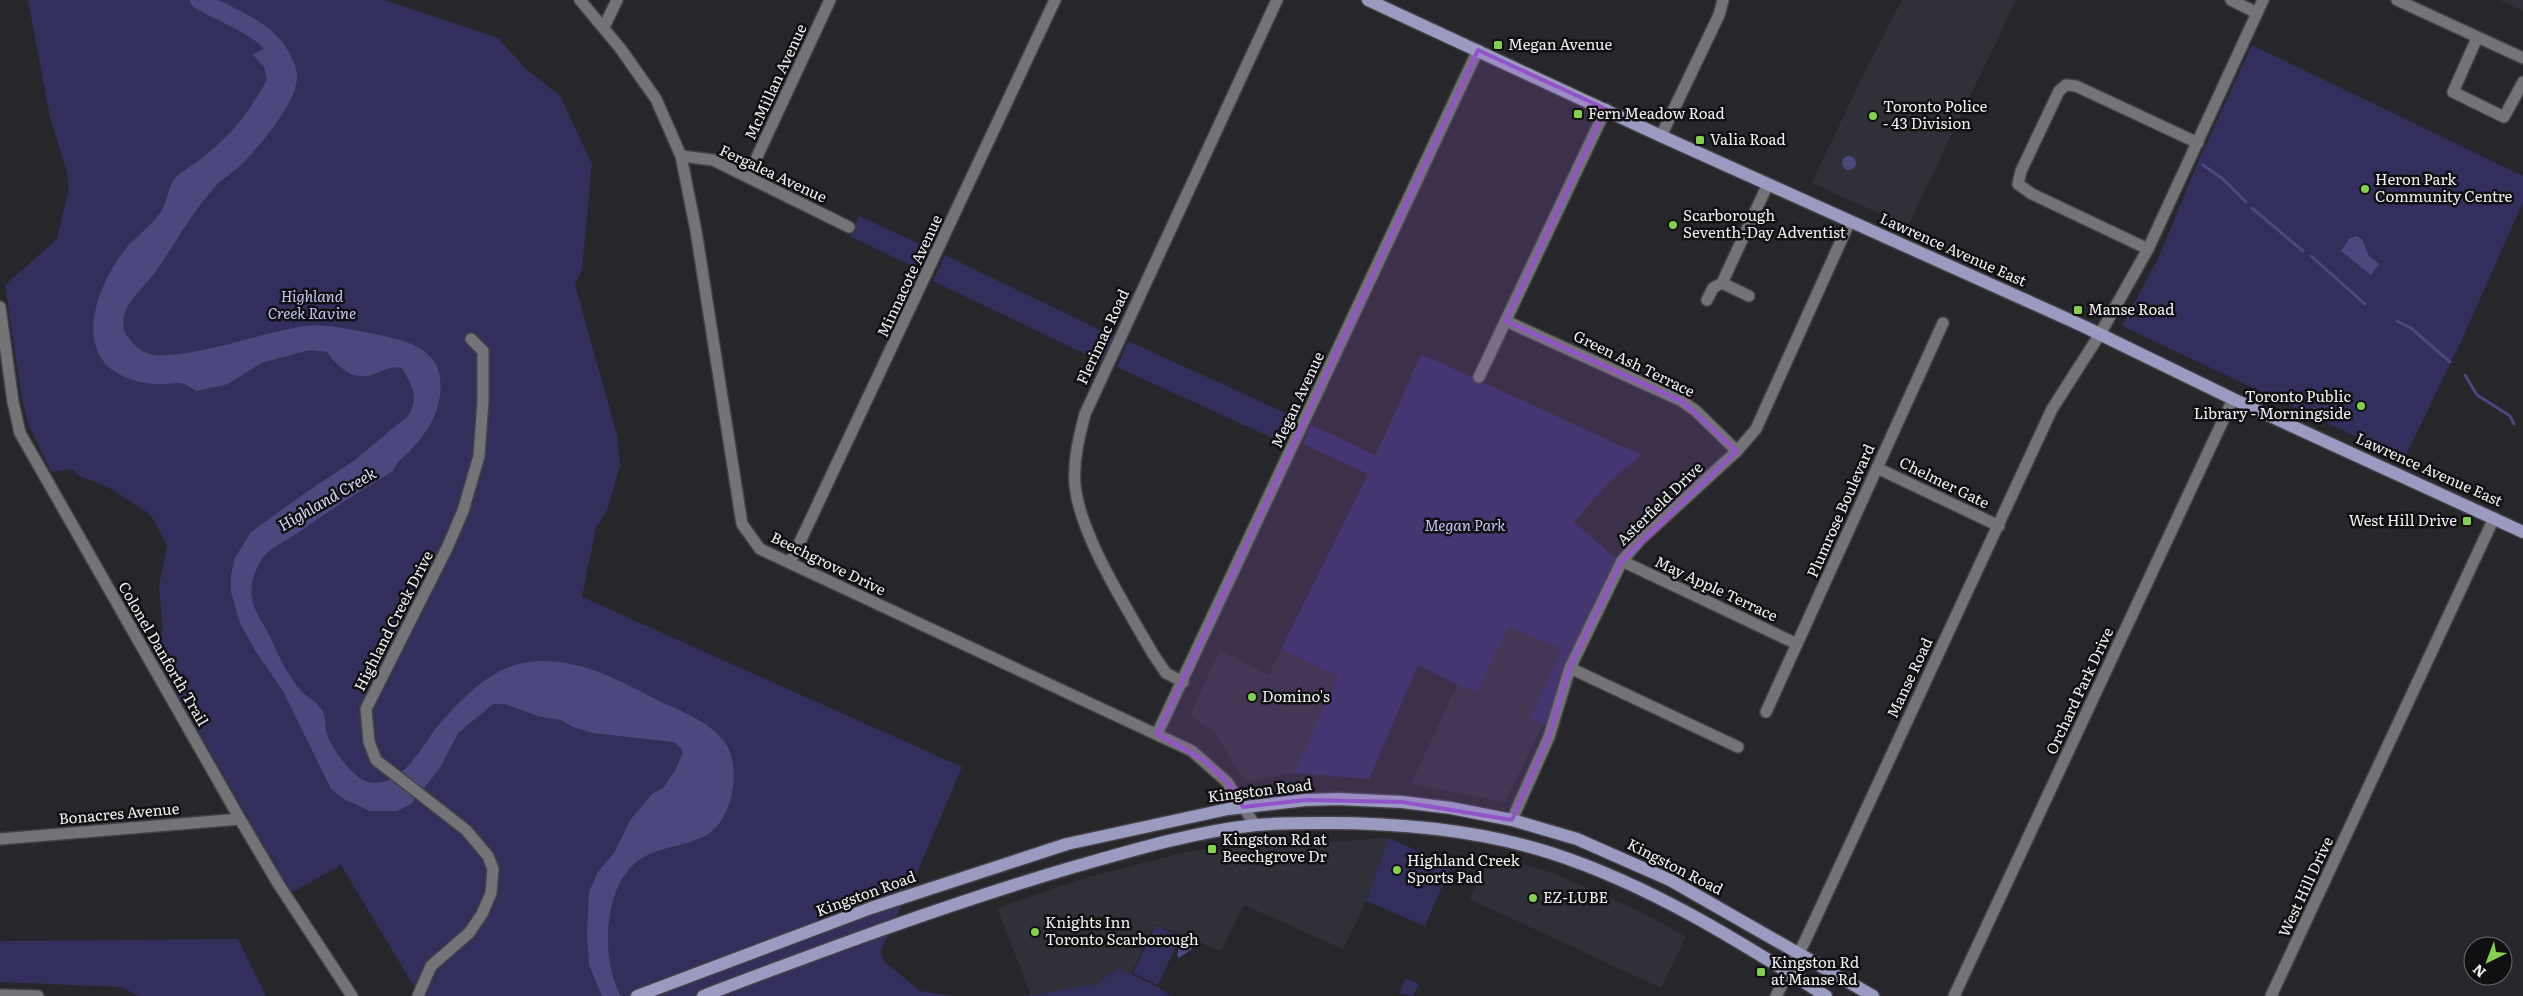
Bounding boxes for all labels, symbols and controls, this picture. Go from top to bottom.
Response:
street label: McMillan Avenue [738,19,812,143]
place label: Megan Avenue [1508,32,1612,55]
marker: Megan Avenue [1492,39,1504,51]
place label: Toronto Police - 43 Division [1883,94,1988,134]
place label: Fern Meadow Road [1588,101,1725,124]
marker: Fern Meadow Road [1572,108,1584,120]
marker: Toronto Police - 43 Division [1867,110,1879,122]
place label: Valia Road [1710,127,1786,150]
marker: Valia Road [1694,134,1706,146]
street label: Fergalea Avenue [716,138,831,208]
place label: Heron Park Community Centre [2375,167,2513,207]
marker: Heron Park Community Centre [2359,183,2371,195]
place label: Scarborough Seventh-Day Adventist [1683,203,1846,243]
street label: Lawrence Avenue East [1877,206,2031,291]
street label: Minnacote Avenue [870,210,947,341]
marker: Scarborough Seventh-Day Adventist [1667,219,1679,231]
park label: Highland Creek Ravine [268,284,356,324]
street label: Flerimac Road [1069,285,1134,388]
place label: Manse Road [2088,297,2174,320]
marker: Manse Road [2072,304,2084,316]
street label: Green Ash Terrace [1570,323,1699,402]
street label: Megan Avenue [1264,347,1329,451]
place label: Toronto Public Library - Morningside [2194,384,2352,424]
marker: Toronto Public Library - Morningside [2355,400,2367,412]
street label: Lawrence Avenue East [2353,426,2507,511]
street label: Plumrose Boulevard [1800,440,1879,581]
street label: Chelmer Gate [1896,450,1994,513]
street label: Asterfield Drive [1611,456,1707,550]
water label: Highland Creek [273,460,380,536]
place label: West Hill Drive [2349,508,2457,531]
park label: Megan Park [1424,513,1506,536]
marker: West Hill Drive [2461,515,2473,527]
street label: Beechgrove Drive [767,525,890,601]
street label: Highland Creek Drive [347,546,438,695]
street label: May Apple Terrace [1651,549,1782,626]
street label: Colonel Danforth Trail [113,577,215,730]
street label: Orchard Park Drive [2039,623,2118,758]
street label: Manse Road [1880,633,1937,721]
place label: Domino's [1262,684,1330,707]
marker: Domino's [1246,691,1258,703]
street label: Kingston Road [1206,772,1313,807]
street label: Bonacres Avenue [58,796,180,829]
place label: Kingston Rd at Beechgrove Dr [1222,827,1327,867]
street label: Kingston Road [1624,832,1728,900]
street label: West Hill Drive [2271,832,2338,940]
marker: Kingston Rd at Beechgrove Dr [1206,843,1218,855]
place label: Highland Creek Sports Pad [1407,848,1520,888]
street label: Kingston Road [812,864,919,921]
marker: Highland Creek Sports Pad [1391,864,1403,876]
place label: EZ-LUBE [1543,885,1608,908]
marker: EZ-LUBE [1527,892,1539,904]
place label: Knights Inn Toronto Scarborough [1045,910,1199,950]
marker: Knights Inn Toronto Scarborough [1029,926,1041,938]
north arrow [2463,936,2513,986]
place label: Kingston Rd at Manse Rd [1771,950,1859,990]
text: N [2467,960,2490,983]
marker: Kingston Rd at Manse Rd [1755,966,1767,978]

